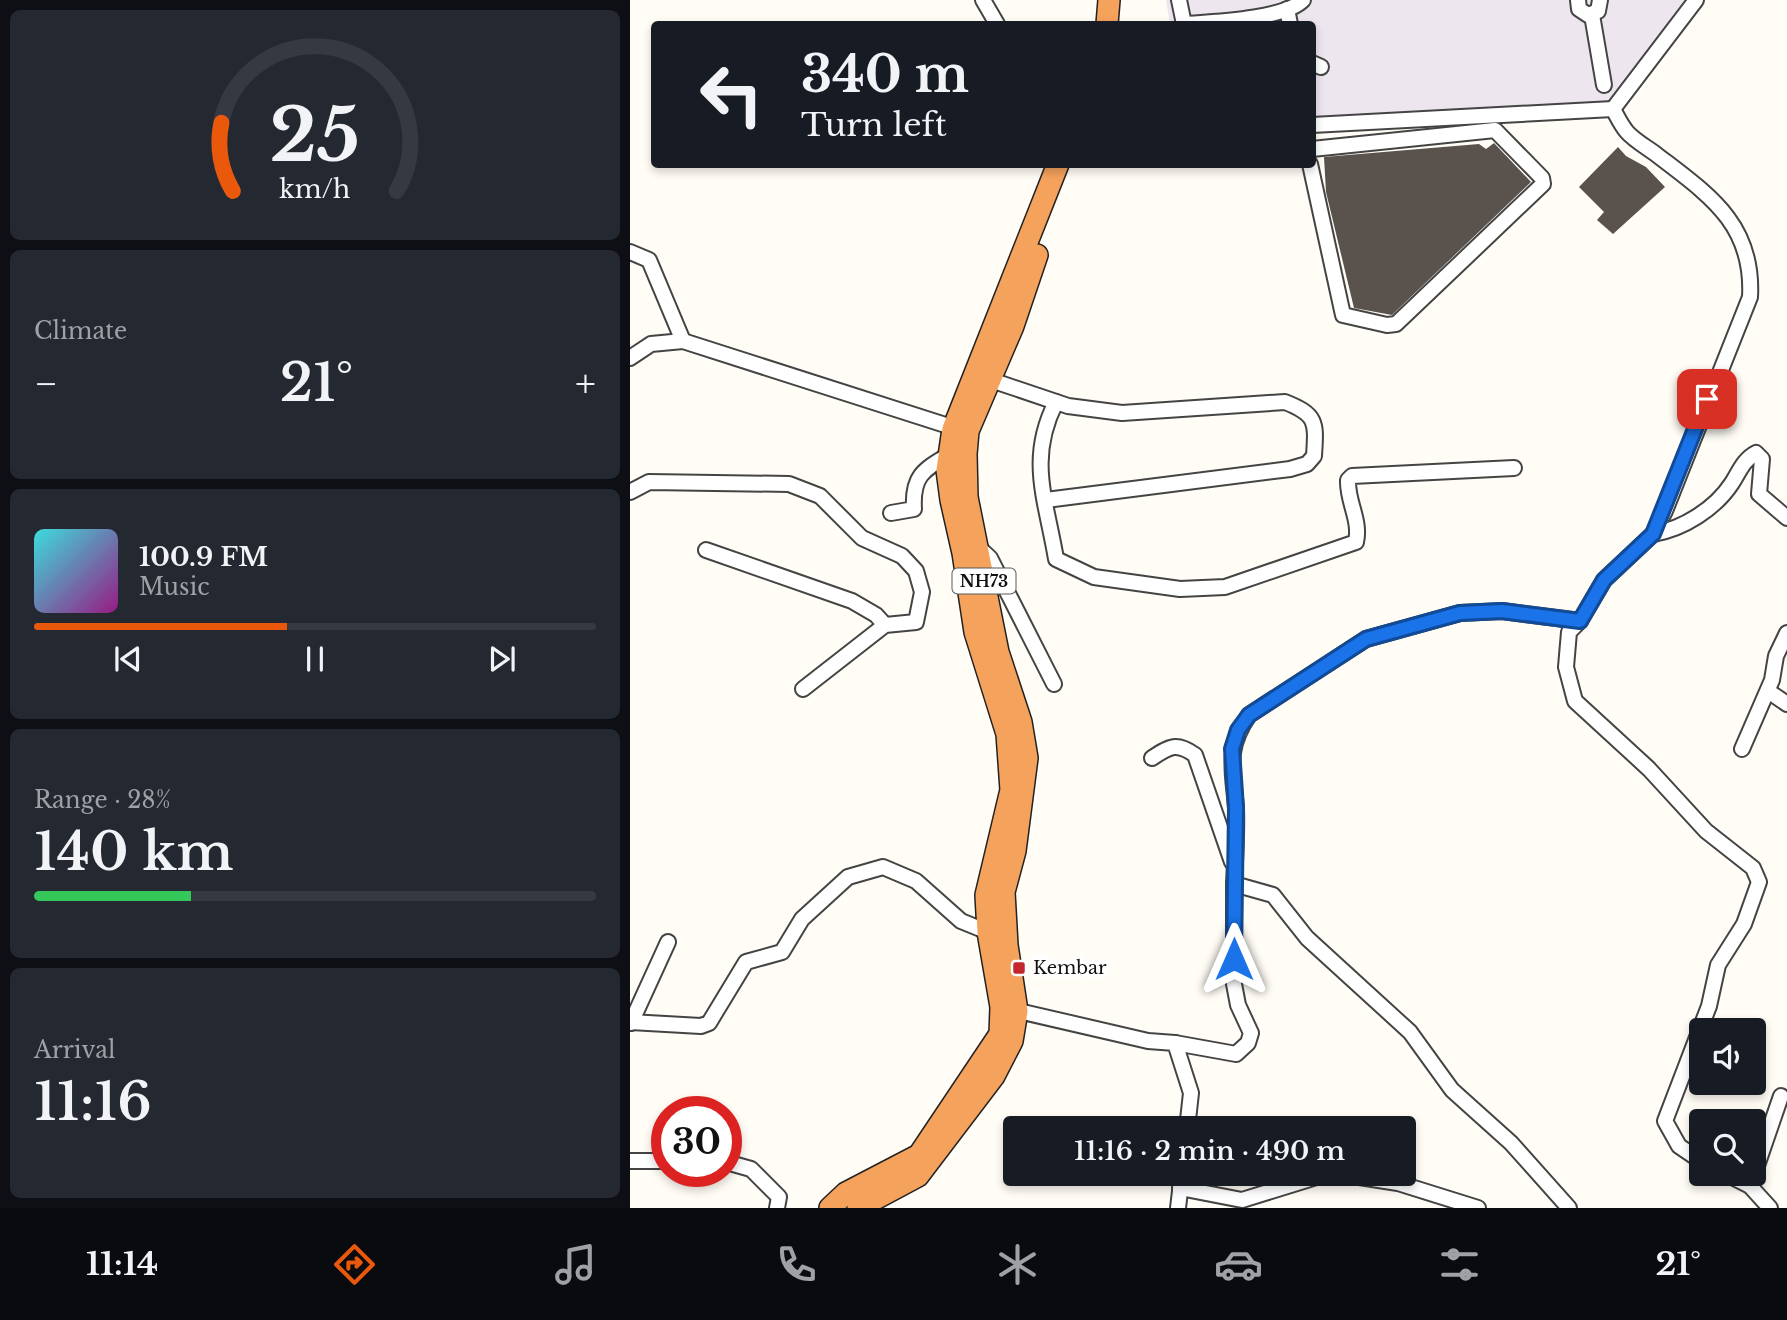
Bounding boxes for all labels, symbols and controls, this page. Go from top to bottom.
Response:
text: 340 m [801,44,969,105]
icon: left [686,49,777,140]
text: 25 [270,90,360,181]
text: Turn left [801,105,947,145]
text: km/h [280,174,350,205]
text: Climate [34,317,127,345]
text: 21° [280,351,353,415]
text: − [34,360,58,407]
text: + [575,360,596,407]
pin [1677,369,1737,429]
icon: arrive [1688,380,1726,418]
text: 100.9 FM [139,541,268,573]
road number: NH73 [952,568,1016,594]
text: Music [139,573,210,601]
icon: previous [109,640,147,678]
icon: pause [296,640,334,678]
icon: next [483,640,521,678]
text: Range · 28% [34,786,171,814]
text: 140 km [34,820,234,884]
position arrow [1197,922,1271,996]
place label: Kembar [1033,957,1107,979]
marker: Kembar [1011,960,1027,976]
map controls [1689,1018,1766,1186]
button: sound [1689,1018,1766,1095]
text: Arrival [34,1036,115,1064]
text: 11:16 [34,1070,152,1134]
speed limit sign: 30 [651,1096,742,1187]
button: search [1689,1109,1766,1186]
text: 11:16 · 2 min · 490 m [1074,1135,1345,1167]
icon: directions [330,1240,379,1289]
icon: music [551,1240,600,1289]
icon: phone [772,1240,821,1289]
icon: climate [993,1240,1042,1289]
icon: car [1214,1240,1263,1289]
icon: filters [1435,1240,1484,1289]
text: 11:14 [86,1244,158,1284]
text: 21° [1656,1244,1701,1284]

